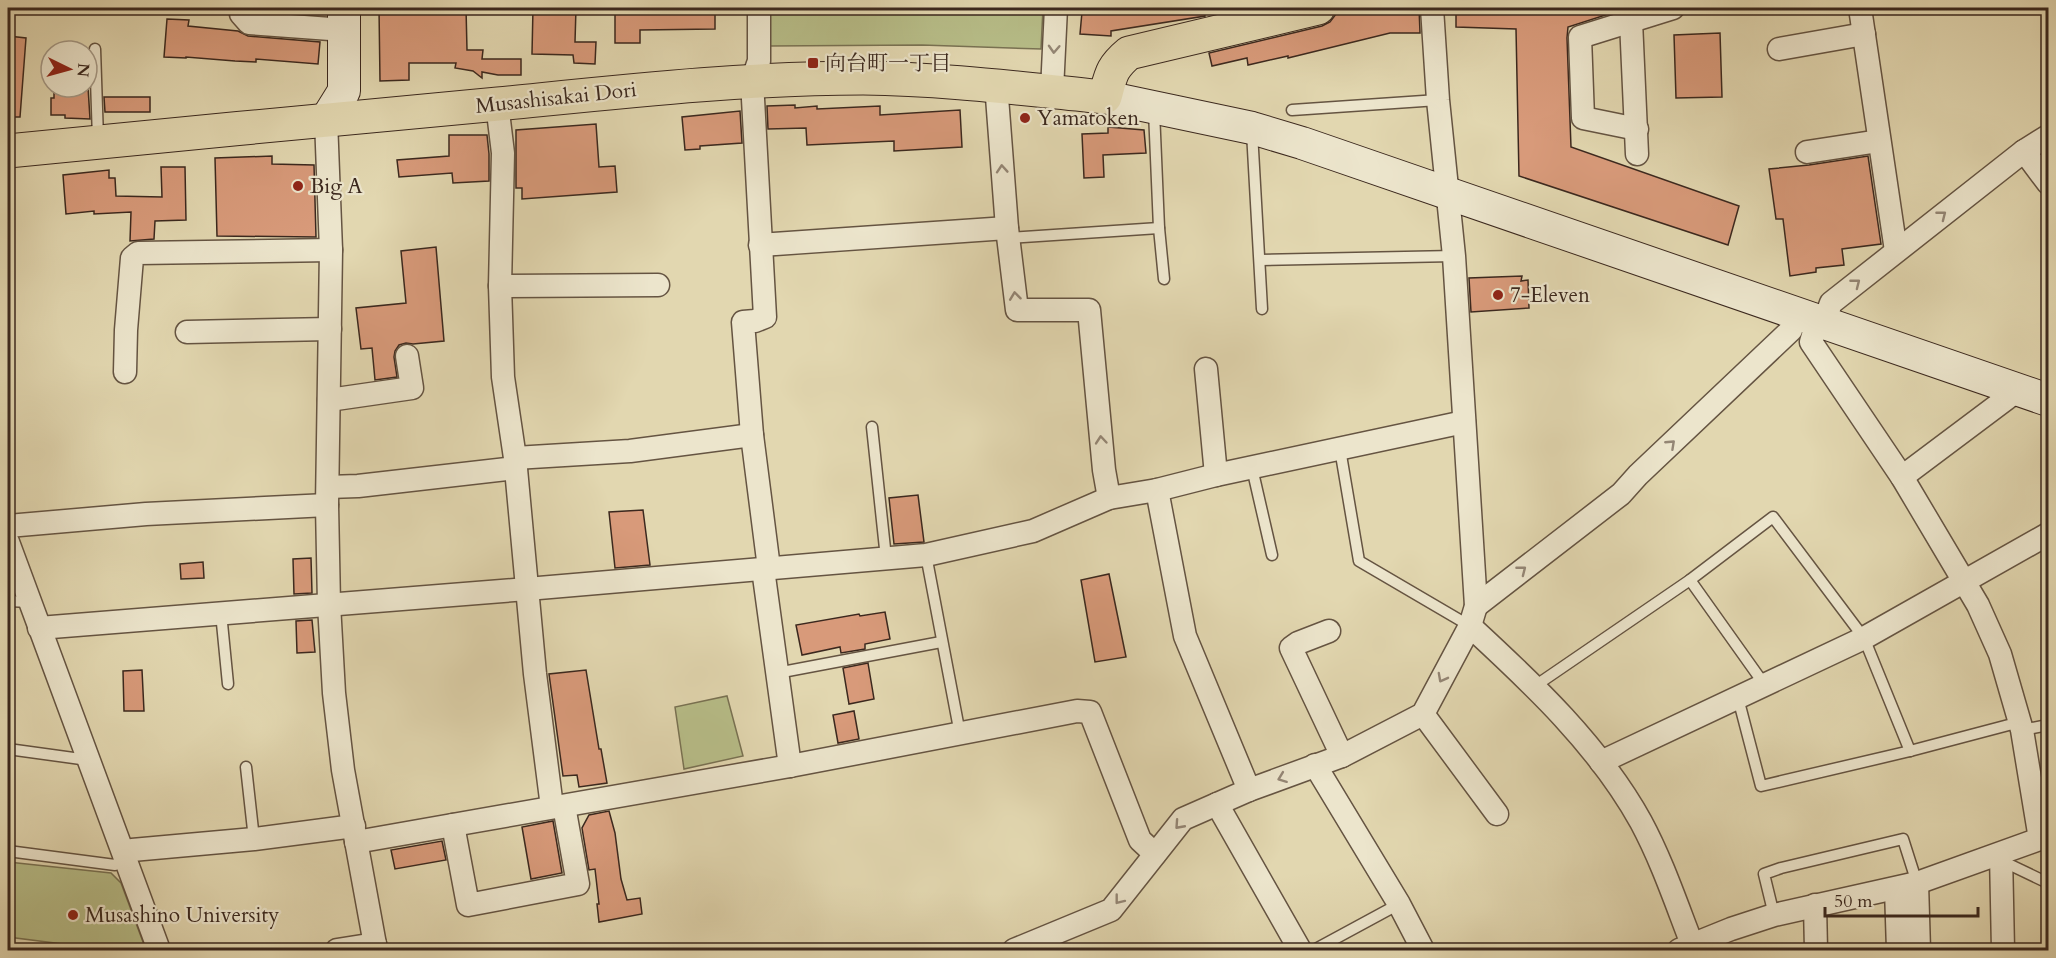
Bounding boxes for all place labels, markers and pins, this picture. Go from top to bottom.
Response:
place label: 向台町一丁目 [825,49,951,78]
marker: 向台町一丁目 [806,56,820,70]
place label: Yamatoken [1037,104,1139,133]
marker: Yamatoken [1018,111,1032,125]
place label: Big A [310,172,363,201]
marker: Big A [291,179,305,193]
place label: 7-Eleven [1510,281,1590,310]
marker: 7-Eleven [1491,288,1505,302]
place label: Musashino University [85,901,279,930]
marker: Musashino University [66,908,80,922]

